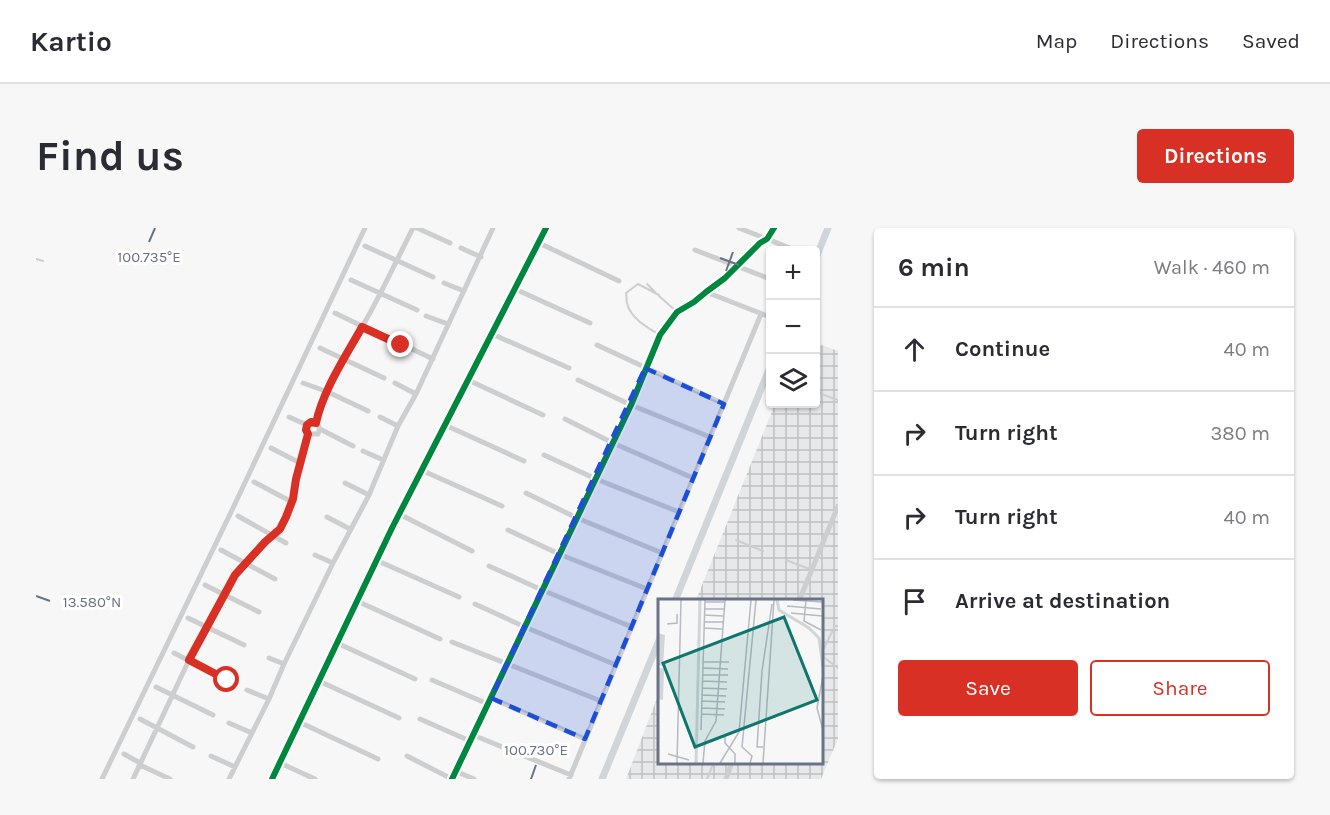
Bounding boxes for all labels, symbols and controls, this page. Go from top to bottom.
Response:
text: Kartio [30,25,112,58]
text: Map [1036,29,1077,53]
text: Directions [1110,29,1209,53]
text: Saved [1242,29,1300,53]
button: Directions [1137,129,1294,183]
text: Find us [36,131,184,181]
map controls [766,246,820,408]
button: + [766,246,820,300]
text: 100.735°E [117,248,181,266]
text: 6 min [898,252,970,283]
text: Walk · 460 m [1154,256,1270,279]
button: − [766,300,820,354]
route end [387,331,413,357]
icon: ahead [898,333,931,366]
text: Continue [955,336,1050,362]
text: 40 m [1224,338,1270,361]
button: layers [766,354,820,408]
icon: right [898,417,931,450]
text: Turn right [955,420,1058,446]
text: 380 m [1211,422,1270,445]
icon: right [898,501,931,534]
text: Turn right [955,504,1058,530]
text: 40 m [1224,506,1270,529]
icon: arrive [898,585,931,618]
text: Arrive at destination [955,588,1170,614]
text: 13.580°N [63,593,121,611]
inset map [658,599,823,764]
button: Save [898,660,1078,716]
button: Share [1090,660,1270,716]
route start [213,666,239,692]
text: 100.730°E [504,741,568,759]

